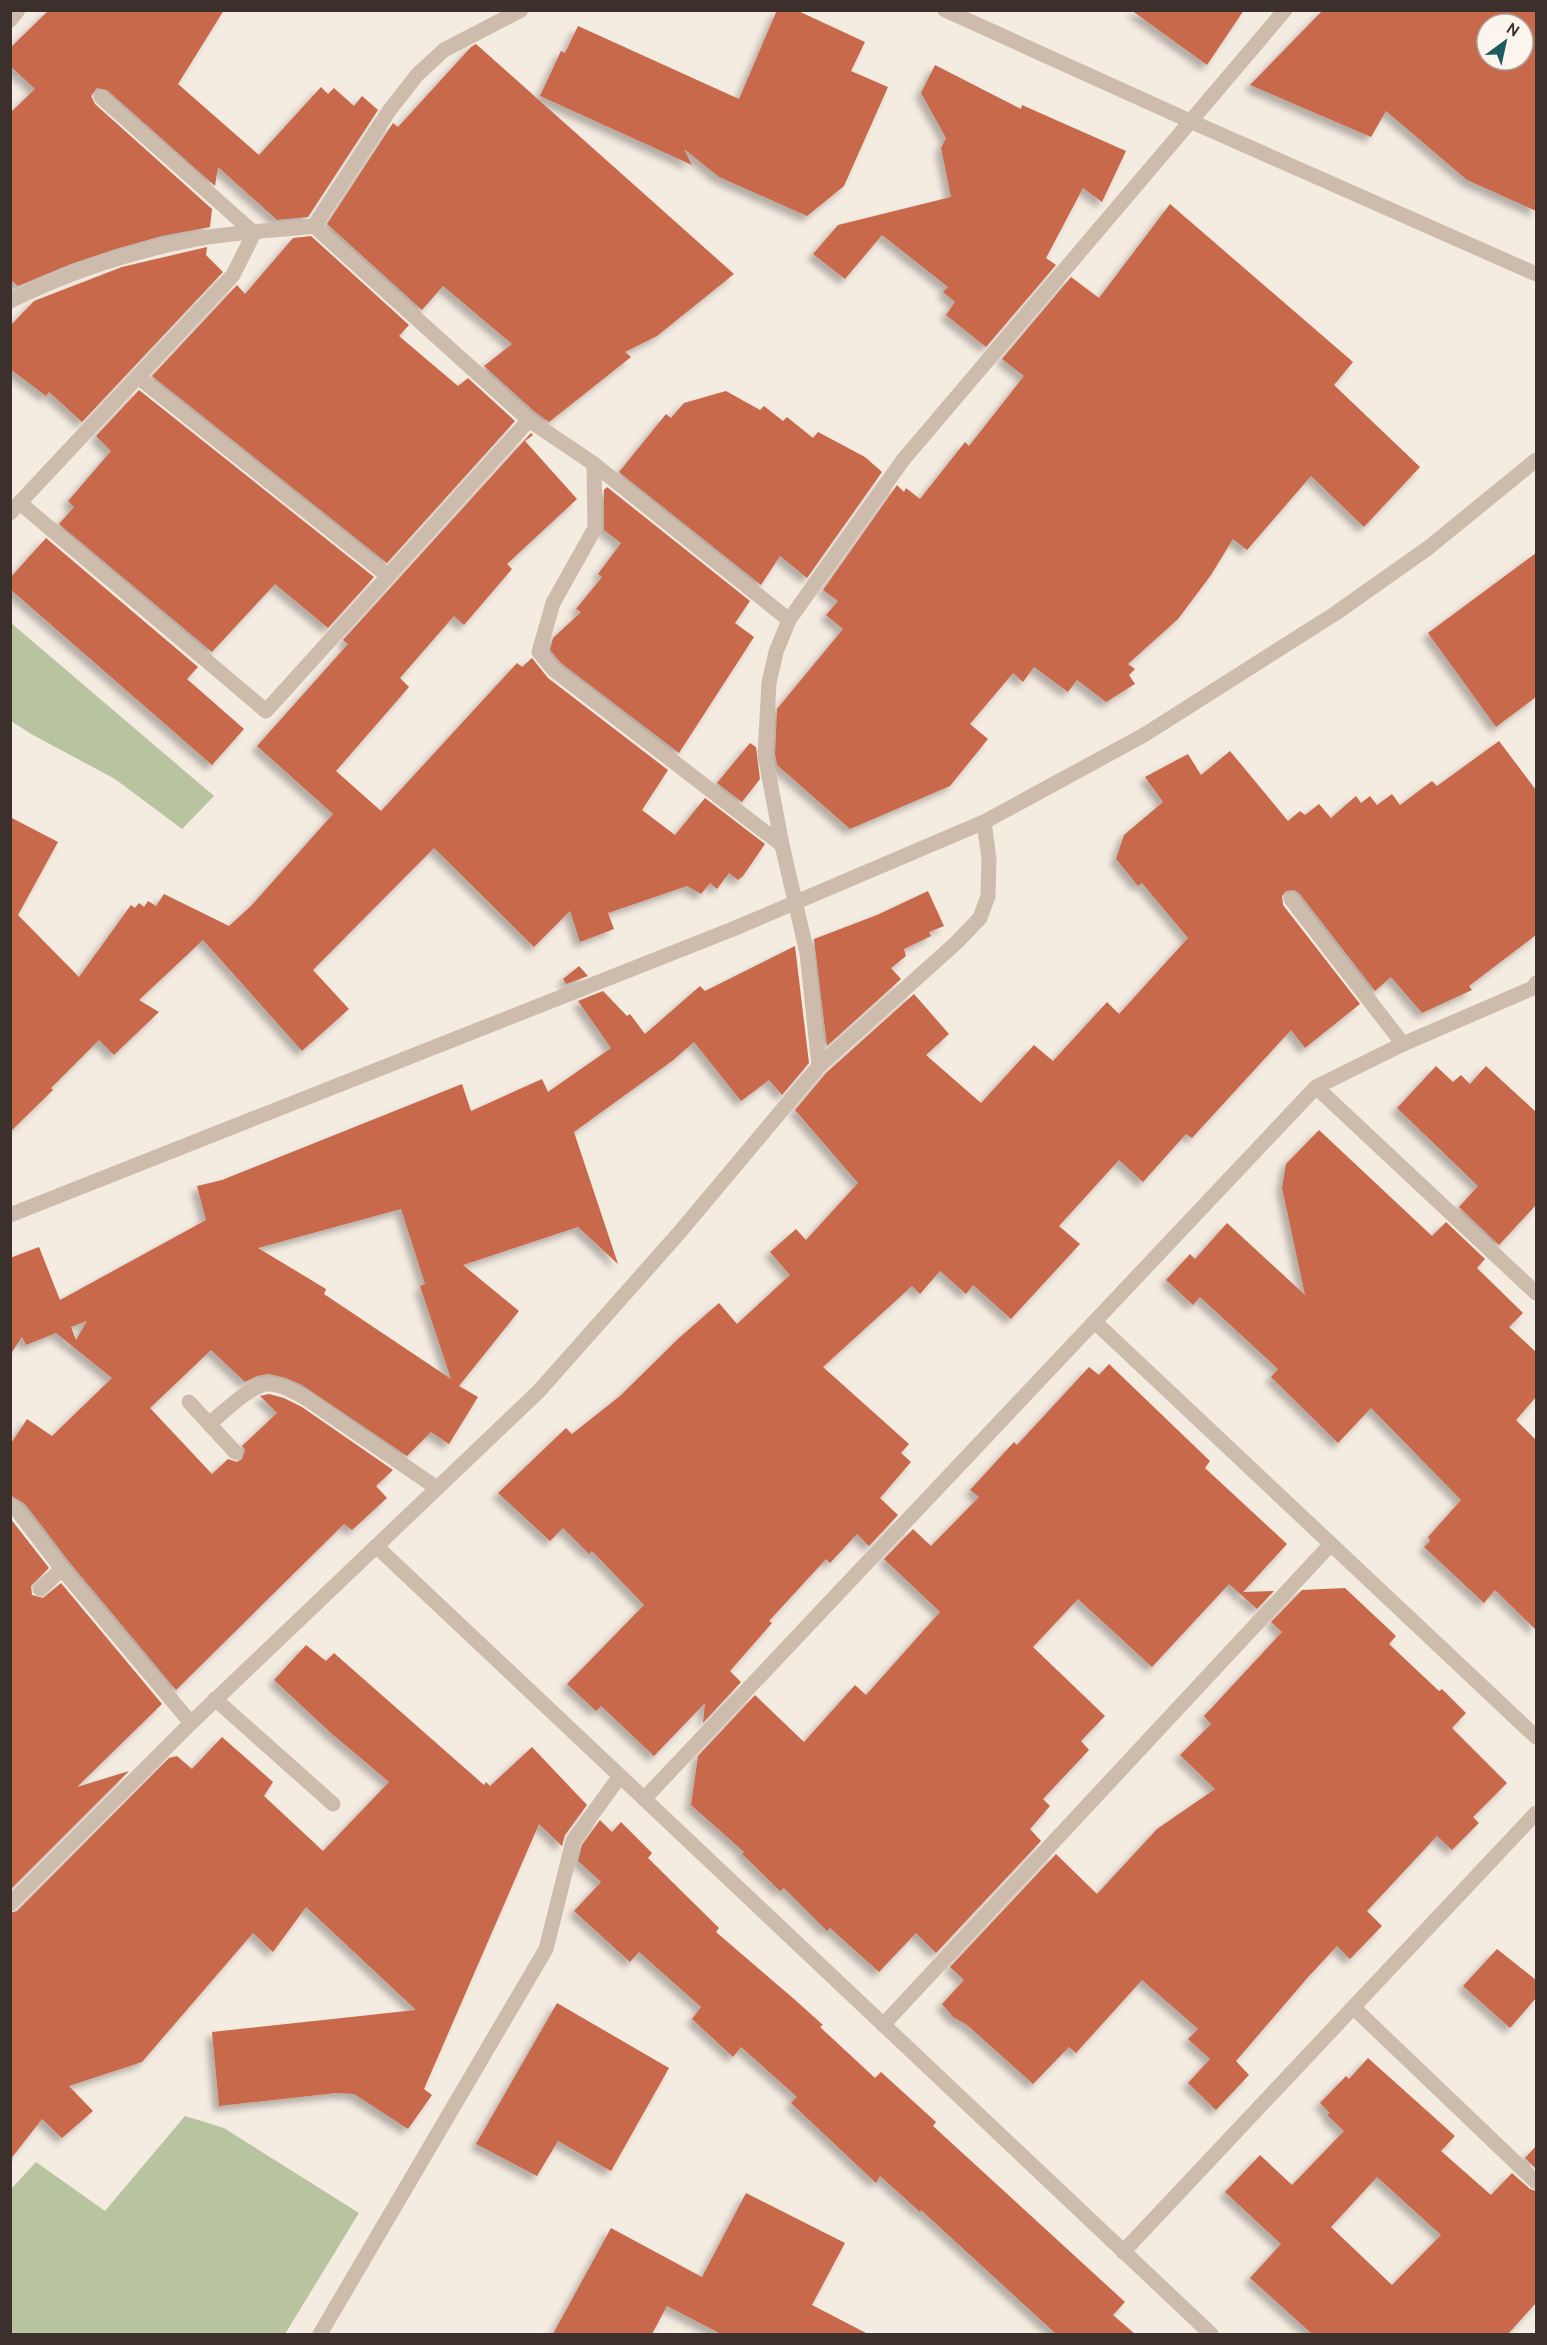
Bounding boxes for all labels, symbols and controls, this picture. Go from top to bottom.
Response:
north arrow [1475,12,1535,72]
text: N [1503,19,1523,41]

